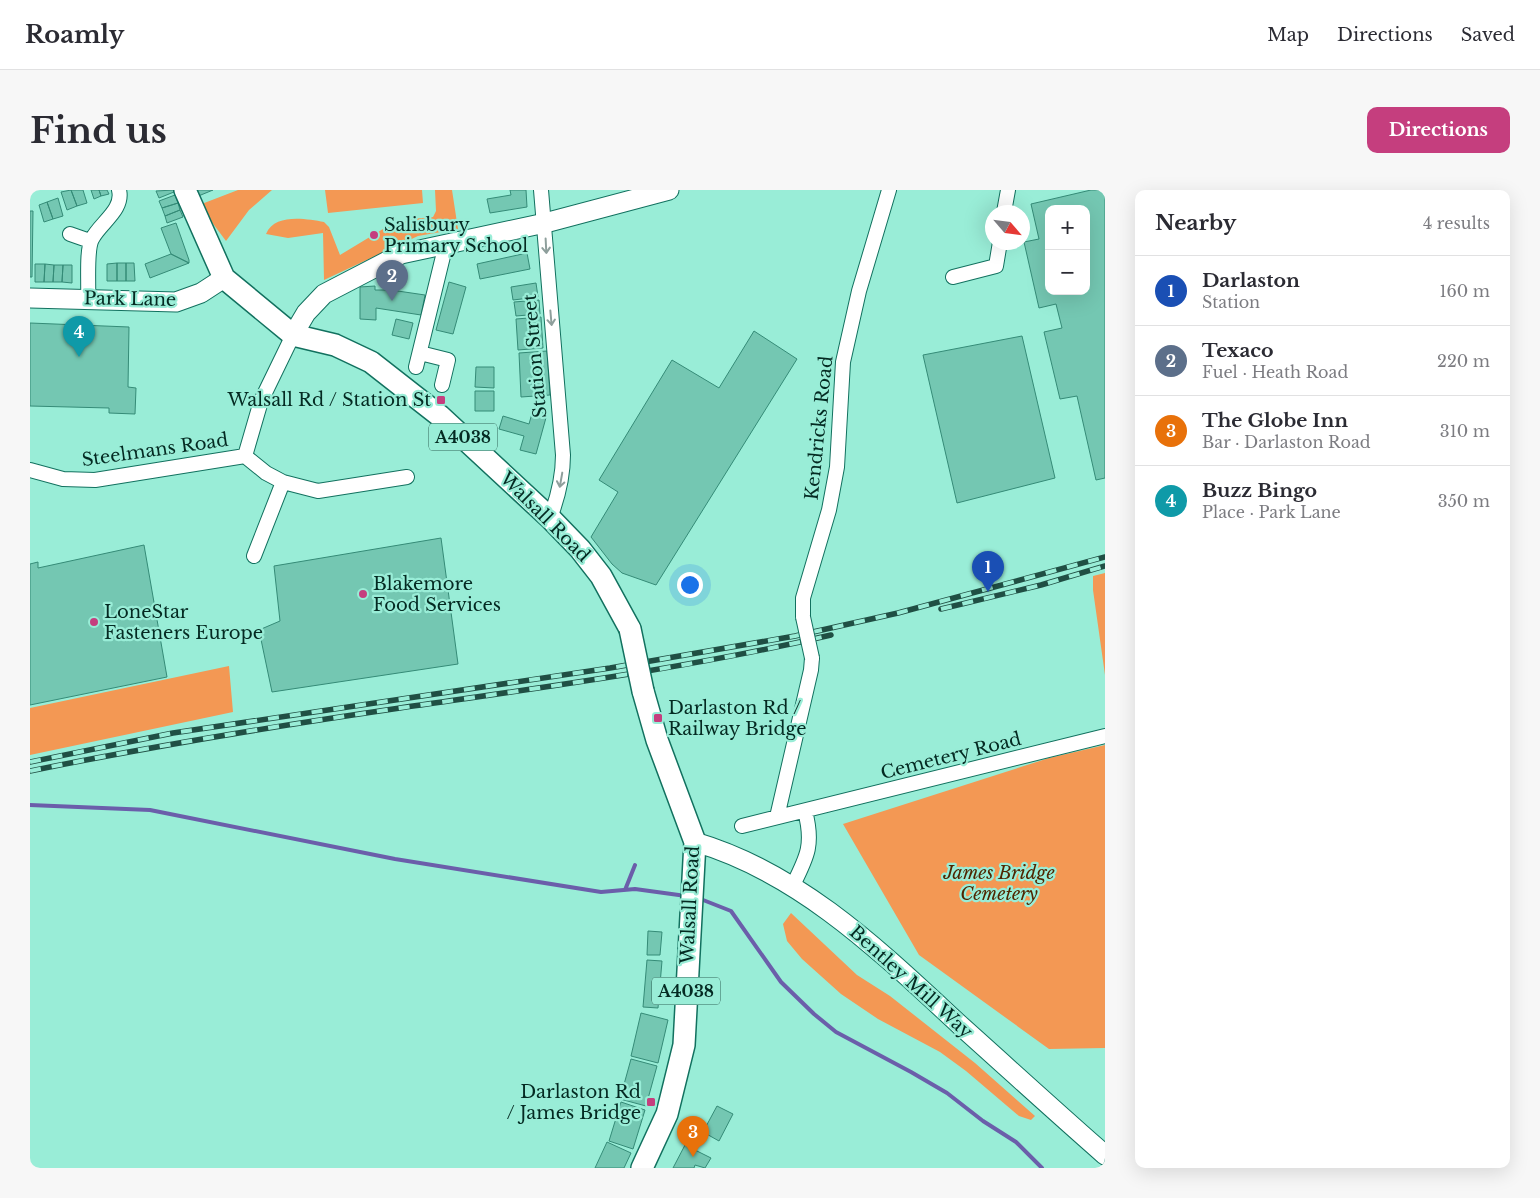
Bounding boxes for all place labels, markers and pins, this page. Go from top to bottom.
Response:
place label: Salisbury Primary School [384,214,528,257]
marker: Salisbury Primary School [368,229,380,241]
pin: 2 [376,260,408,301]
pin: 4 [63,316,95,357]
place label: Walsall Rd / Station St [227,389,431,411]
marker: Walsall Rd / Station St [435,394,447,406]
pin: 1 [972,551,1004,592]
place label: Blakemore Food Services [373,573,501,616]
marker: Blakemore Food Services [357,588,369,600]
place label: LoneStar Fasteners Europe [104,601,263,644]
marker: LoneStar Fasteners Europe [88,616,100,628]
place label: Darlaston Rd / Railway Bridge [668,697,807,740]
marker: Darlaston Rd / Railway Bridge [652,712,664,724]
place label: Darlaston Rd / James Bridge [506,1081,641,1124]
marker: Darlaston Rd / James Bridge [645,1096,657,1108]
pin: 3 [677,1116,709,1157]

